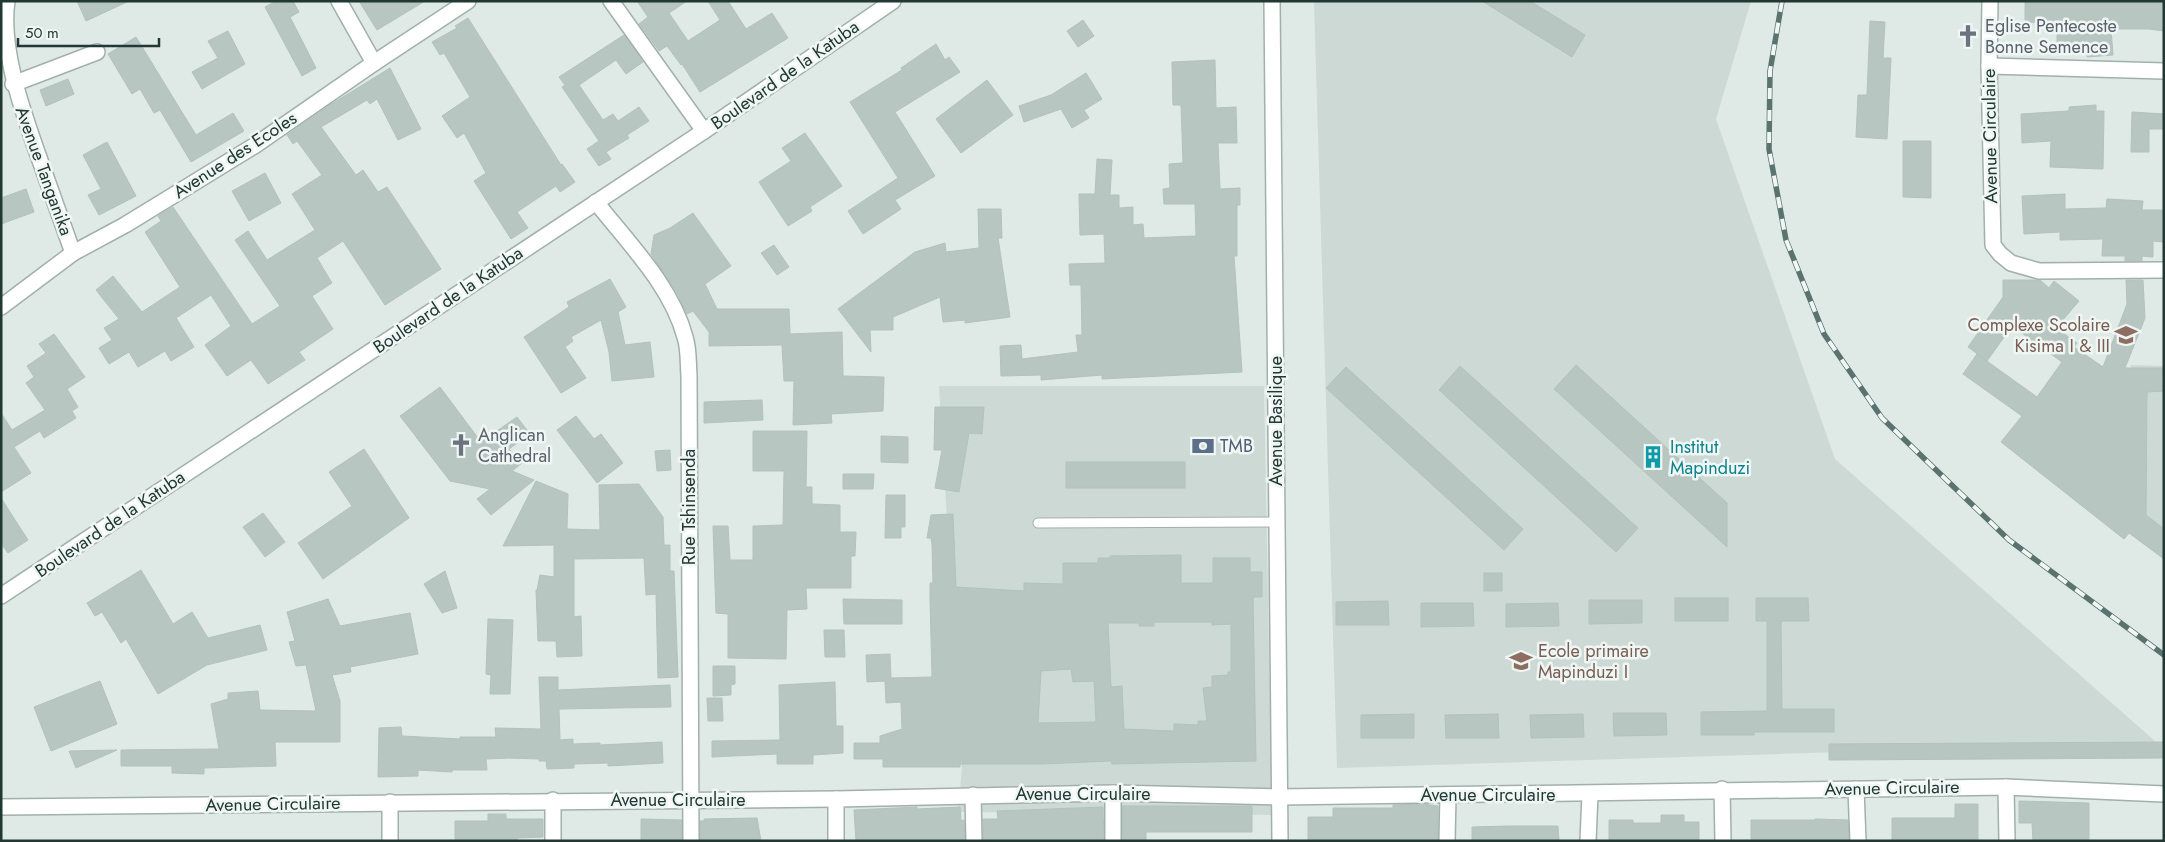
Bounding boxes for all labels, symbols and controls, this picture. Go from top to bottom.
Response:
place label: Eglise Pentecoste Bonne Semence [1985,13,2117,60]
street label: Boulevard de la Katuba [706,14,864,136]
scale bar [18,15,159,47]
text: 50 m [25,22,59,44]
church icon: Eglise Pentecoste Bonne Semence [1955,23,1981,49]
street label: Avenue Circulaire [1976,68,2004,204]
street label: Avenue Tanganika [9,103,79,239]
street label: Avenue des Ecoles [168,105,302,205]
street label: Boulevard de la Katuba [368,240,528,360]
place label: Complexe Scolaire Kisima I & III [1967,312,2110,359]
school or university icon: Complexe Scolaire Kisima I & III [2113,322,2139,348]
street label: Avenue Basilique [1263,356,1289,486]
place label: Anglican Cathedral [478,422,551,469]
church icon: Anglican Cathedral [448,432,474,458]
bank icon: TMB [1190,433,1216,459]
place label: TMB [1220,433,1253,459]
place label: Institut Mapinduzi [1670,434,1750,481]
building icon: Institut Mapinduzi [1640,444,1666,470]
street label: Rue Tshinsenda [676,449,702,565]
street label: Boulevard de la Katuba [30,464,190,584]
place label: Ecole primaire Mapinduzi I [1538,638,1649,685]
school or university icon: Ecole primaire Mapinduzi I [1508,648,1534,674]
street label: Avenue Circulaire [1824,774,1960,802]
street label: Avenue Circulaire [1015,781,1151,807]
street label: Avenue Circulaire [1420,782,1556,808]
street label: Avenue Circulaire [610,787,746,813]
street label: Avenue Circulaire [205,790,341,818]

